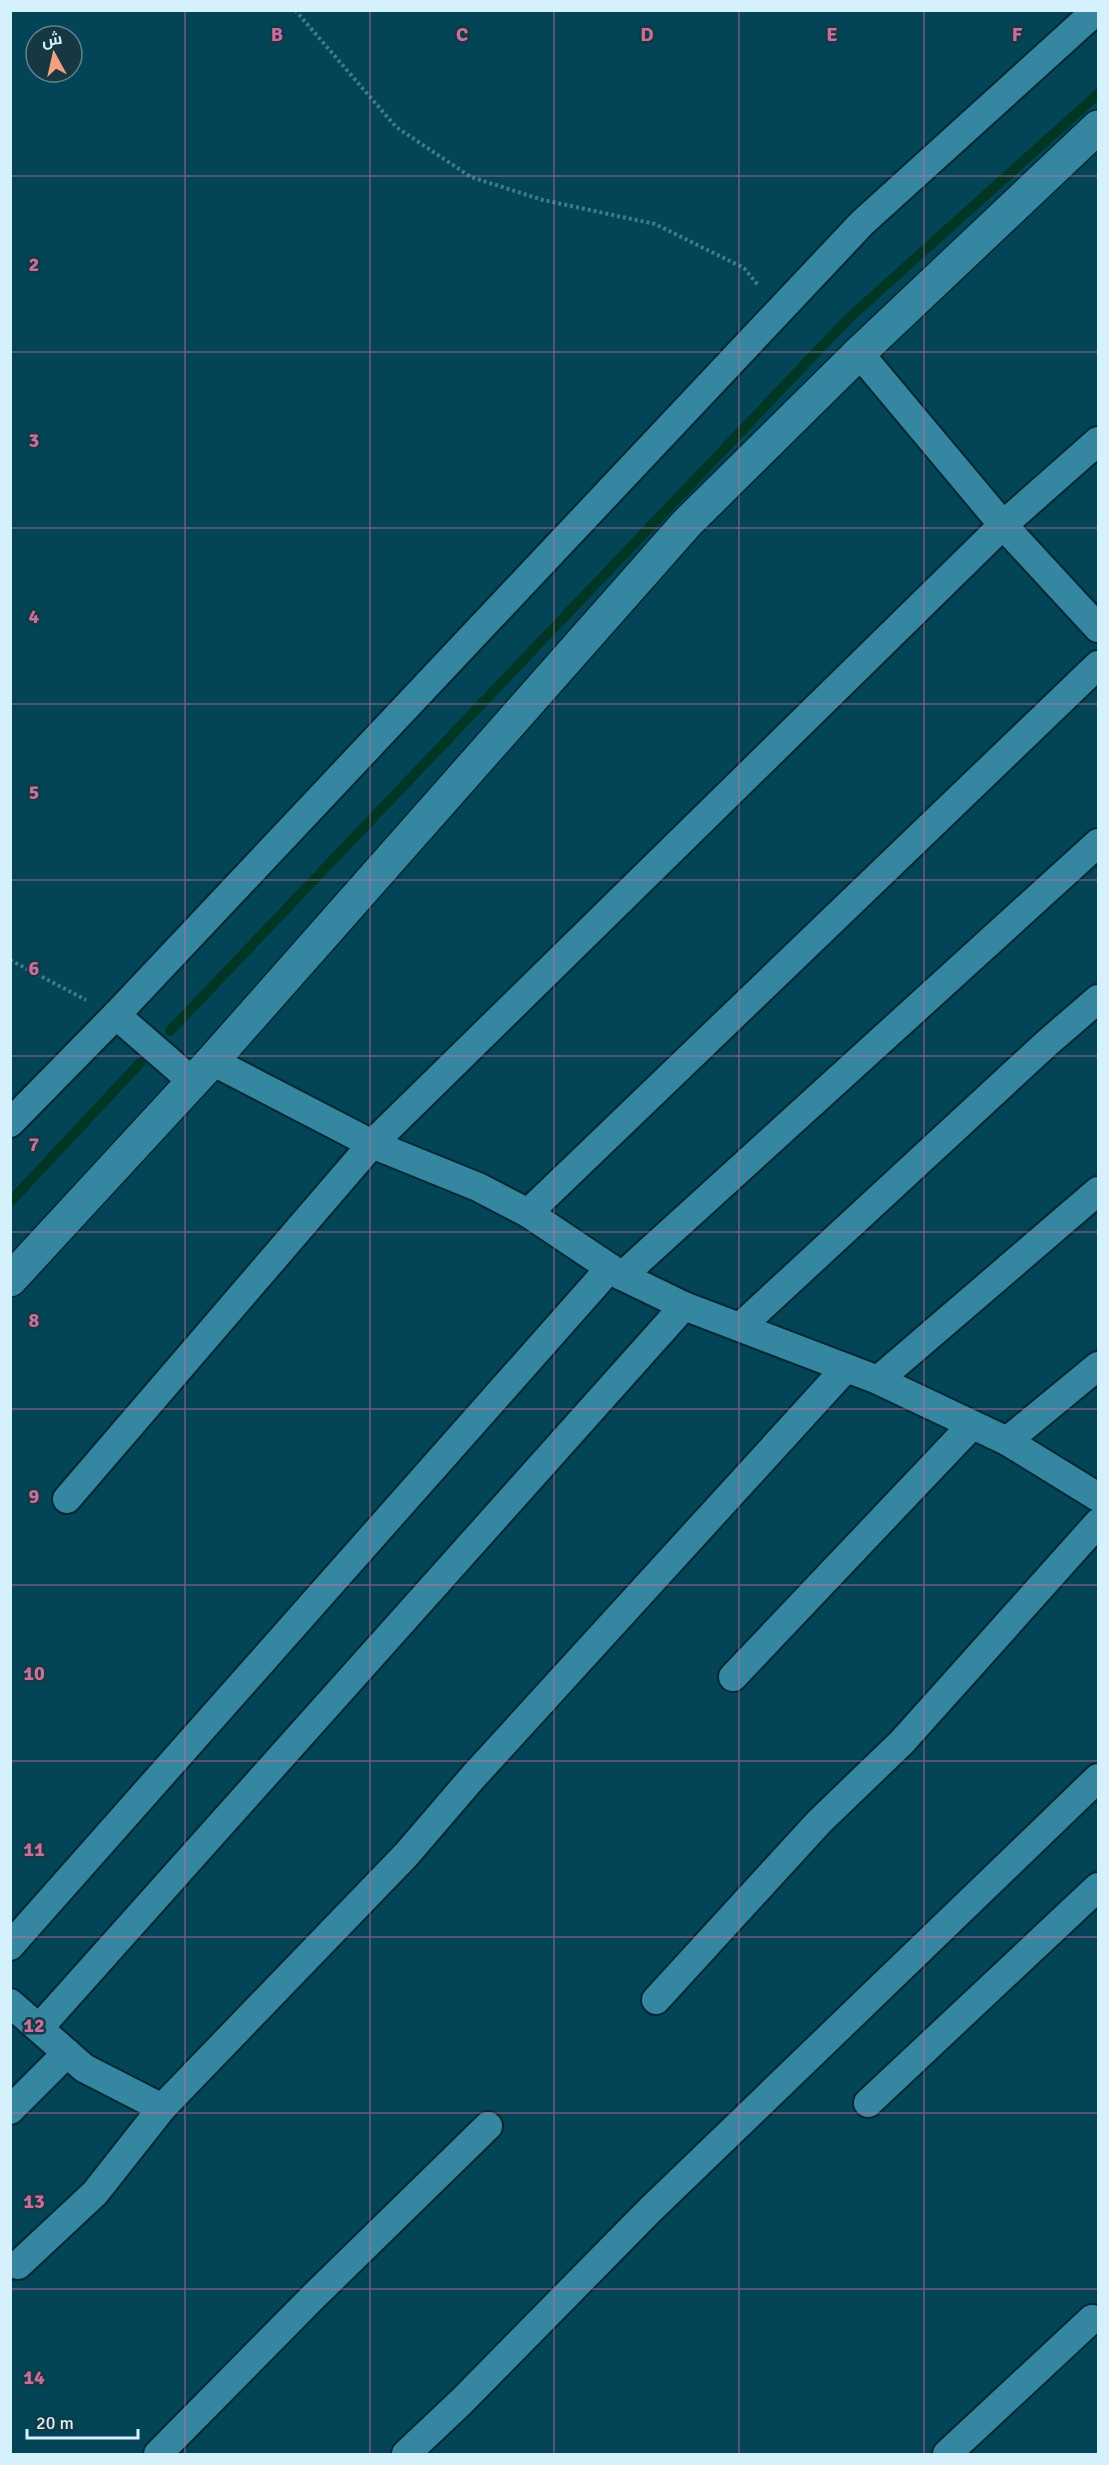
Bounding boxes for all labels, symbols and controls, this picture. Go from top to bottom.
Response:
text: B [271,22,283,47]
text: C [456,22,468,47]
text: D [640,22,654,47]
text: E [826,22,838,47]
text: F [1012,22,1023,47]
north arrow [24,24,84,84]
text: ش [40,29,64,51]
text: 2 [29,252,39,277]
text: 3 [29,428,39,453]
text: 4 [29,604,40,629]
text: 5 [29,780,39,805]
text: 6 [29,956,40,981]
text: 7 [29,1132,40,1157]
text: 8 [29,1308,40,1333]
text: 9 [29,1484,40,1509]
text: 10 [23,1661,45,1686]
text: 11 [23,1837,45,1862]
text: 12 [23,2013,45,2038]
text: 13 [23,2189,45,2214]
text: 14 [23,2365,45,2390]
scale bar [27,2402,138,2440]
text: 20 m [36,2412,74,2434]

